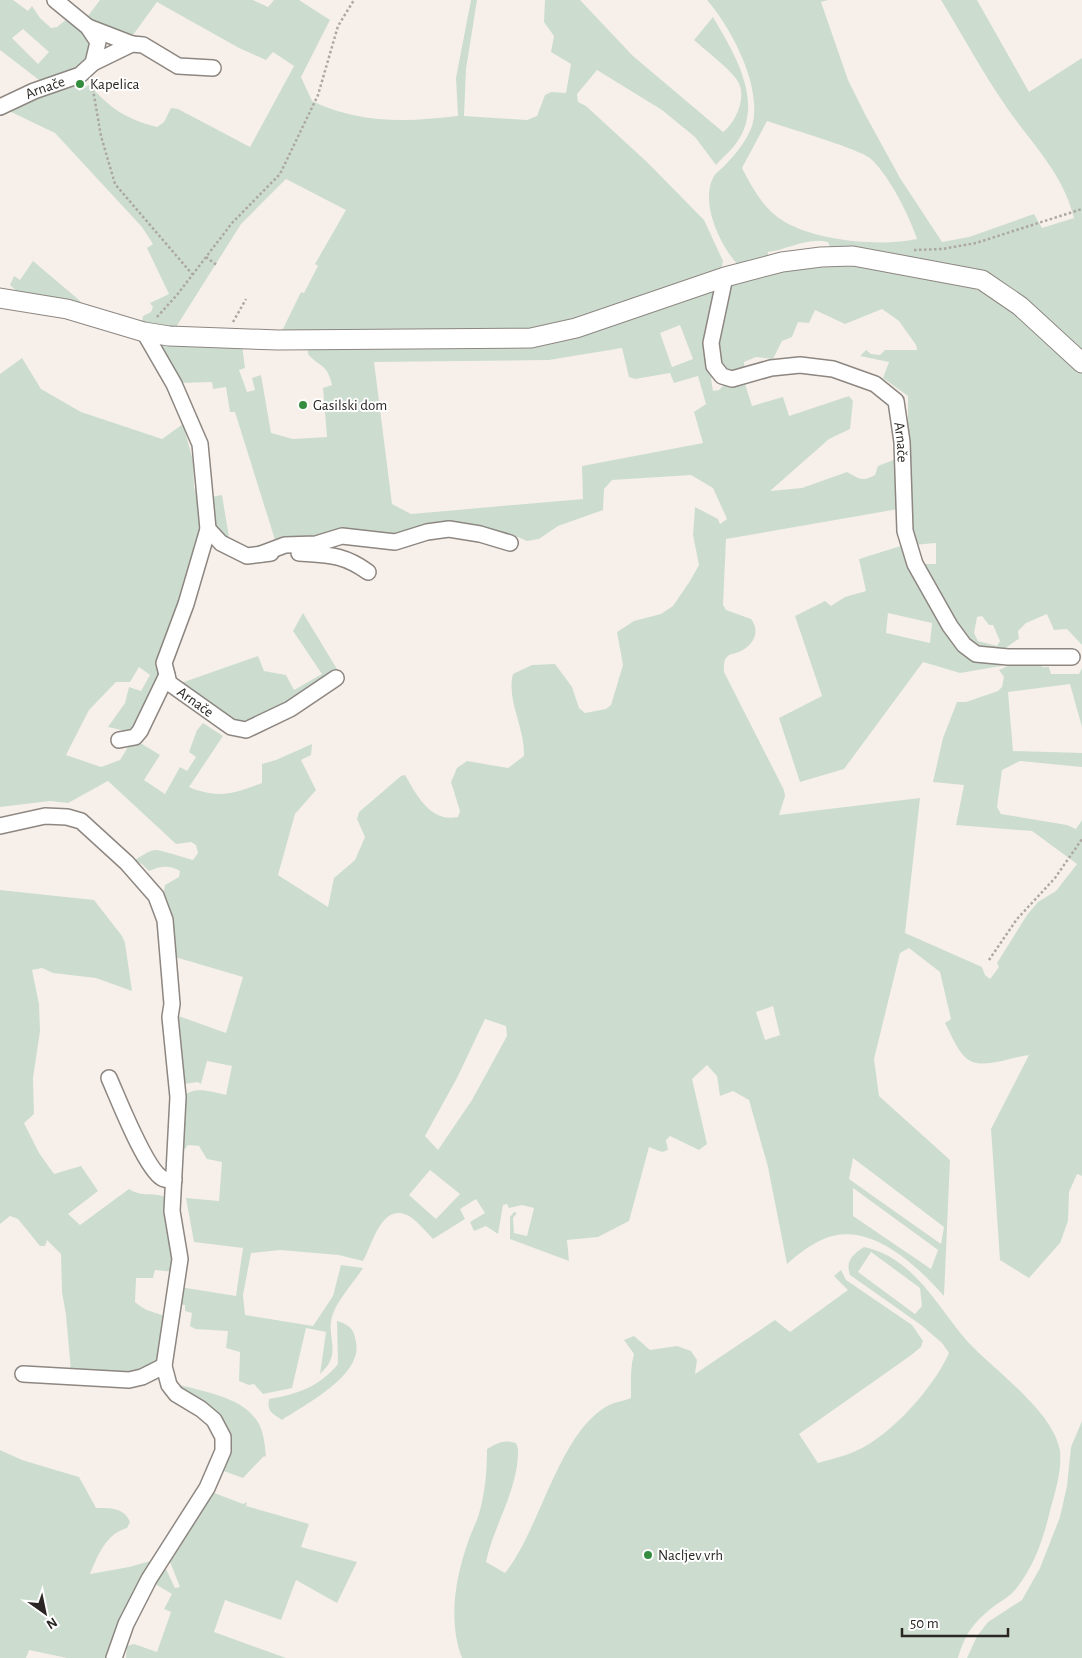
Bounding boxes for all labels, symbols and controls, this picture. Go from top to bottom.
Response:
street label: Arnače [23,73,67,102]
place label: Kapelica [90,77,139,92]
marker: Kapelica [74,78,86,90]
place label: Gasilski dom [313,398,387,413]
marker: Gasilski dom [297,399,309,411]
street label: Arnače [892,421,910,463]
street label: Arnače [175,684,216,720]
place label: Nacljev vrh [658,1548,723,1563]
marker: Nacljev vrh [642,1549,654,1561]
north arrow [20,1588,70,1638]
scale bar [902,1606,1008,1638]
text: N [44,1615,59,1632]
text: 50 m [910,1616,939,1631]

